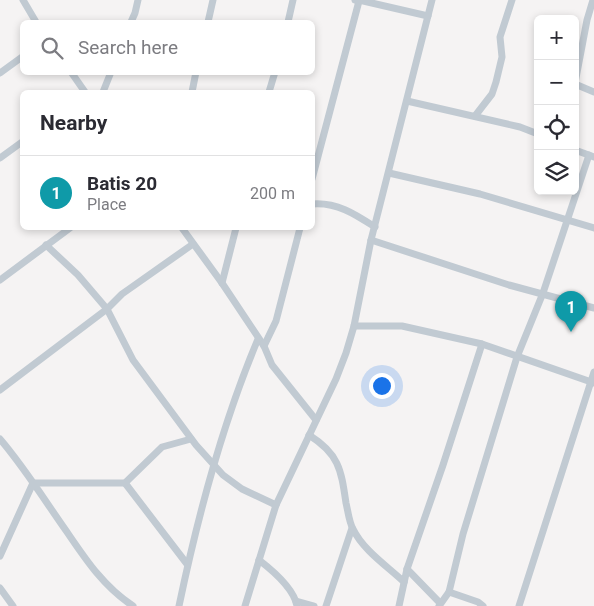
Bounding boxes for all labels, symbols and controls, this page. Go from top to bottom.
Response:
map controls [534,15,579,195]
button: + [534,15,579,60]
search box [20,20,315,75]
icon: search [38,34,66,62]
text: Search here [78,36,178,59]
button: − [534,60,579,105]
button: locate [534,105,579,150]
text: Nearby [40,111,107,135]
button: layers [534,150,579,195]
text: Batis 20 [87,172,157,195]
text: 1 [51,184,61,203]
text: 200 m [250,184,295,203]
text: Place [87,195,127,214]
pin: 1 [555,291,587,332]
your location [369,373,395,399]

